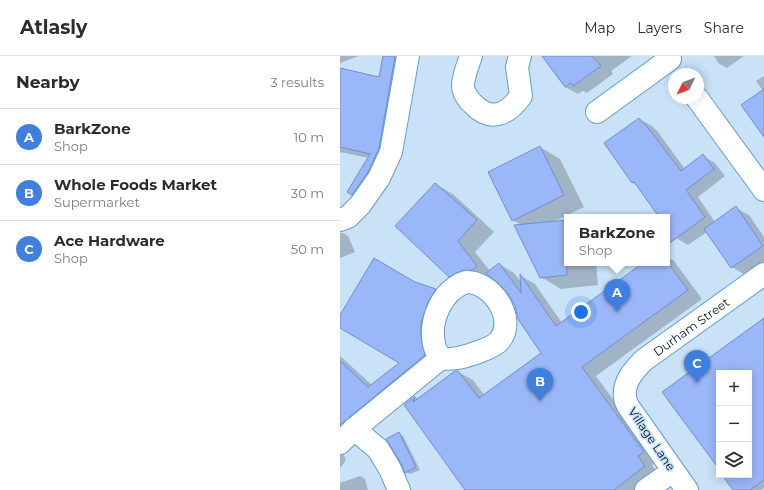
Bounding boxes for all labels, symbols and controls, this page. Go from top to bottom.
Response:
text: Atlasly [20,16,87,39]
text: Map [584,19,615,37]
text: Layers [637,19,682,37]
text: Share [704,19,744,37]
north arrow [668,68,704,104]
text: Nearby [16,72,80,92]
text: 3 results [270,74,324,90]
text: BarkZone [54,119,131,138]
text: A [24,129,34,145]
text: 10 m [294,129,324,145]
text: Shop [54,138,88,154]
text: Whole Foods Market [54,175,217,194]
text: B [24,185,34,201]
text: 30 m [291,185,324,201]
text: Supermarket [54,194,140,210]
popup [564,214,670,266]
text: BarkZone [579,223,655,242]
text: Ace Hardware [54,231,165,250]
text: C [24,241,34,257]
text: 50 m [291,241,324,257]
text: Shop [579,242,612,258]
text: Shop [54,250,88,266]
pin: A [604,279,630,312]
street label: Durham Street [650,294,732,359]
your location [571,302,591,322]
pin: C [684,350,710,383]
pin: B [527,368,553,401]
map controls [716,370,752,478]
button: + [716,370,752,406]
street label: Village Lane [625,405,679,473]
button: − [716,406,752,442]
button: layers [716,442,752,478]

